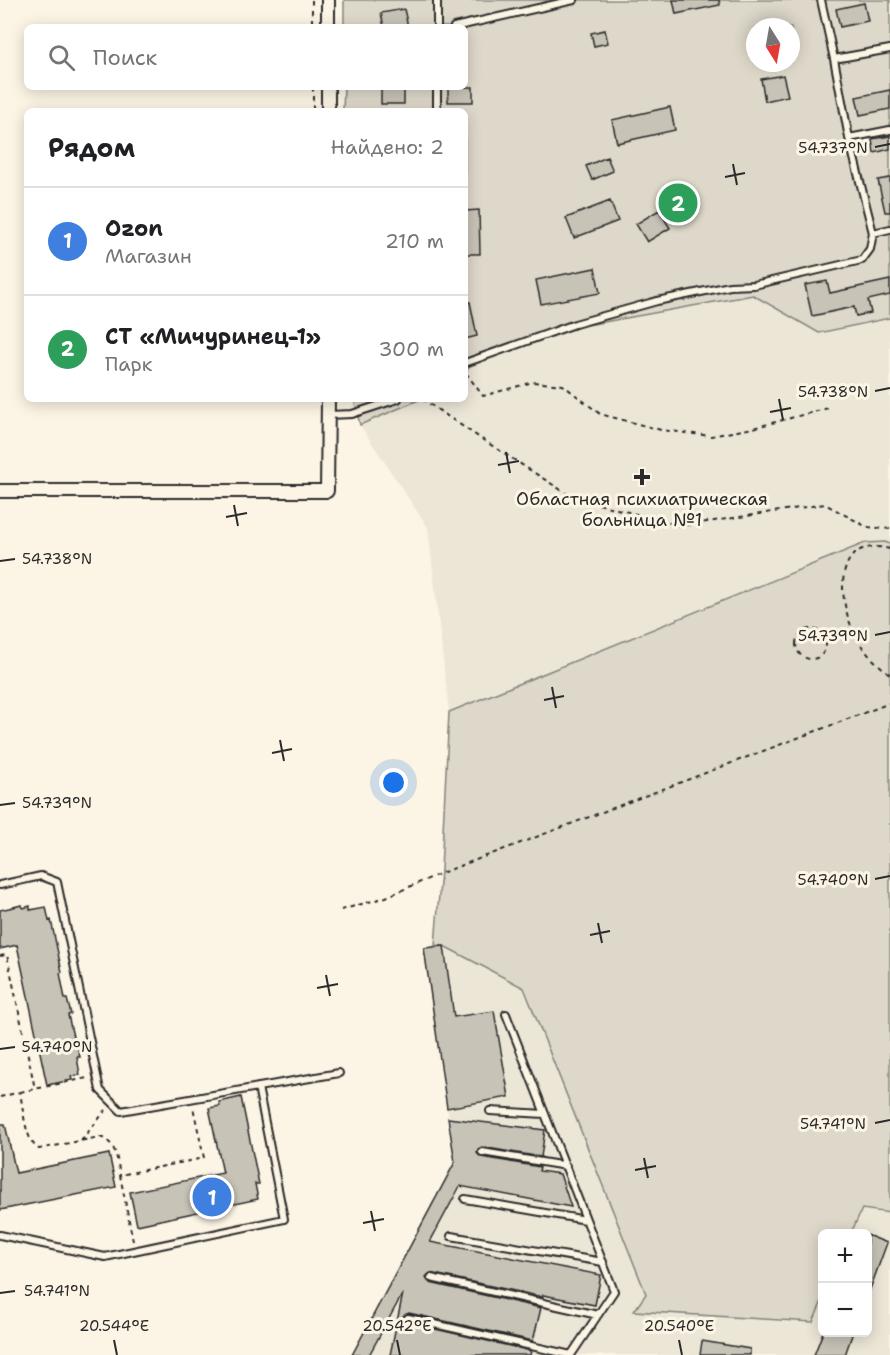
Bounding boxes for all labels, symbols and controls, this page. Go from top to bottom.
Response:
north arrow [746,18,800,72]
search box [24,24,468,90]
icon: search [45,41,78,74]
text: Поиск [93,43,157,72]
text: Рядом [48,130,135,165]
text: Найдено: 2 [331,134,444,160]
text: 54.737°N [798,138,868,158]
pin: 2 [658,180,698,226]
text: Ozon [105,214,163,243]
text: 1 [63,228,72,254]
text: 210 m [385,228,444,254]
text: Магазин [105,243,192,269]
text: СТ «Мичуринец-1» [105,322,321,351]
text: 2 [61,336,75,362]
text: 300 m [378,336,444,362]
text: Парк [105,351,152,377]
text: 54.738°N [798,382,868,402]
marker: Областная психиатрическая больница №1 [633,468,651,486]
place label: Областная психиатрическая больница №1 [516,487,768,532]
text: 54.738°N [22,549,92,569]
text: 54.739°N [798,626,868,646]
your location [379,768,408,797]
text: 54.739°N [22,793,92,813]
text: 54.740°N [798,870,868,890]
text: 54.740°N [22,1037,92,1057]
text: 54.741°N [800,1114,866,1134]
pin: 1 [192,1174,232,1220]
map controls [818,1229,872,1337]
button: + [818,1229,872,1283]
text: 54.741°N [24,1281,90,1301]
button: − [818,1283,872,1337]
text: 20.544°E [79,1316,149,1336]
text: 20.542°E [362,1316,432,1336]
text: 20.540°E [644,1316,714,1336]

